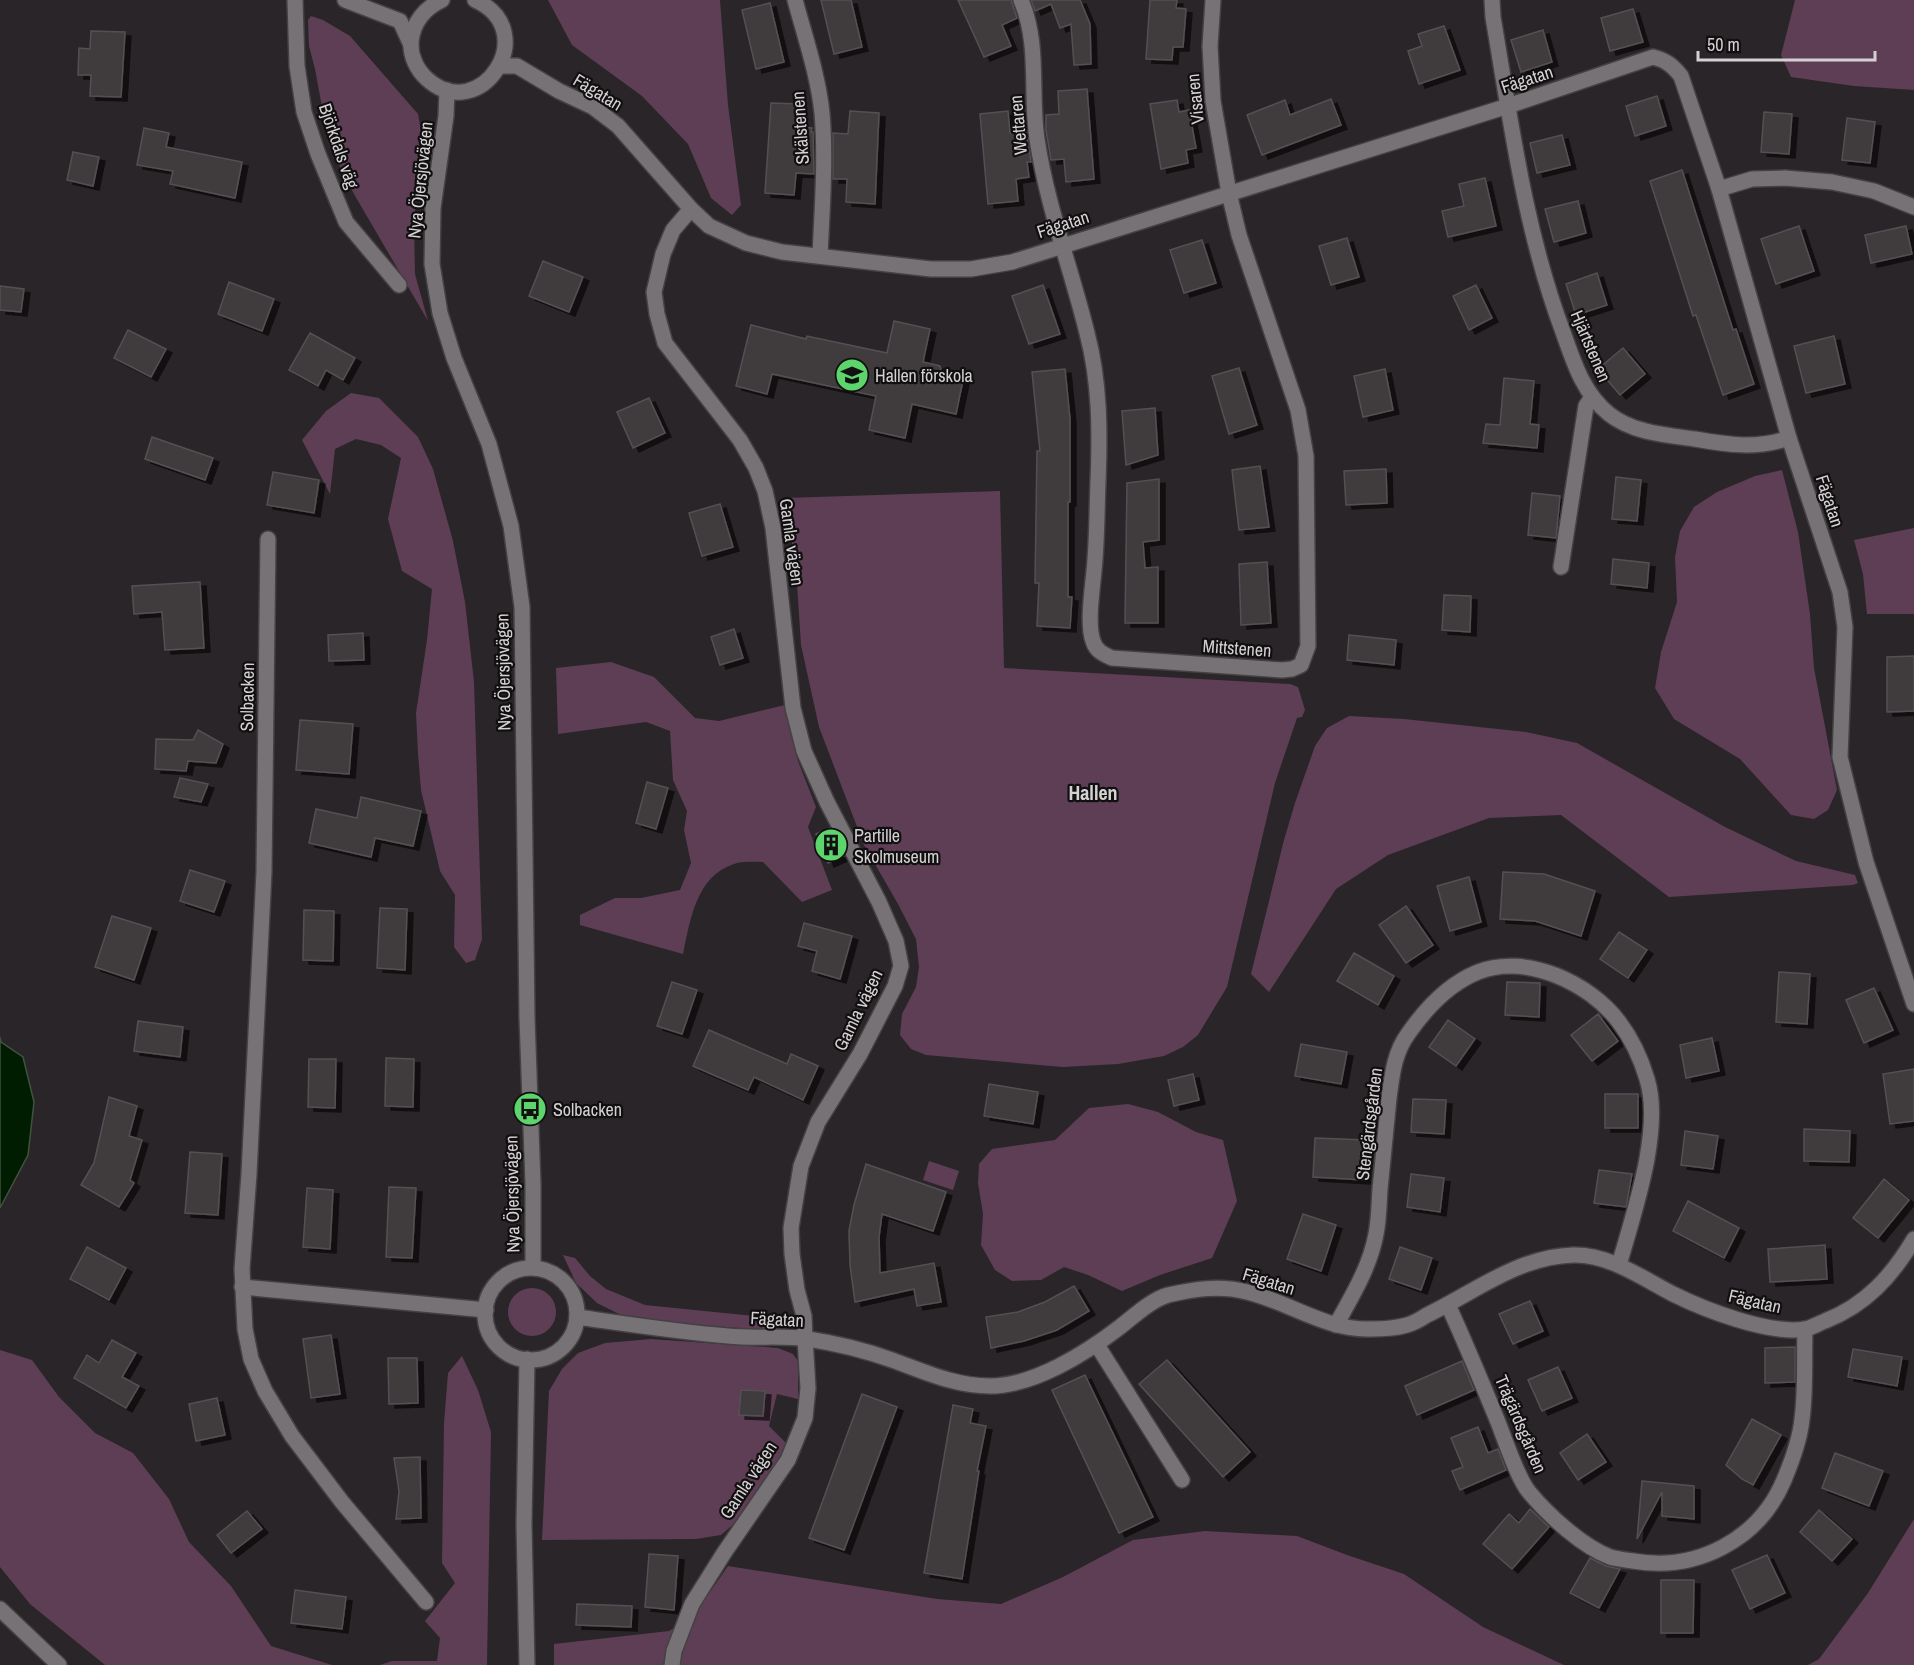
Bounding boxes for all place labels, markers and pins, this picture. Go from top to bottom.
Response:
school or university icon: Hallen förskola [834,357,870,393]
place label: Hallen förskola [875,363,973,388]
place label: Partille Skolmuseum [854,823,939,869]
building icon: Partille Skolmuseum [813,827,849,863]
bus stop icon: Solbacken [512,1091,548,1127]
place label: Solbacken [553,1097,622,1122]

